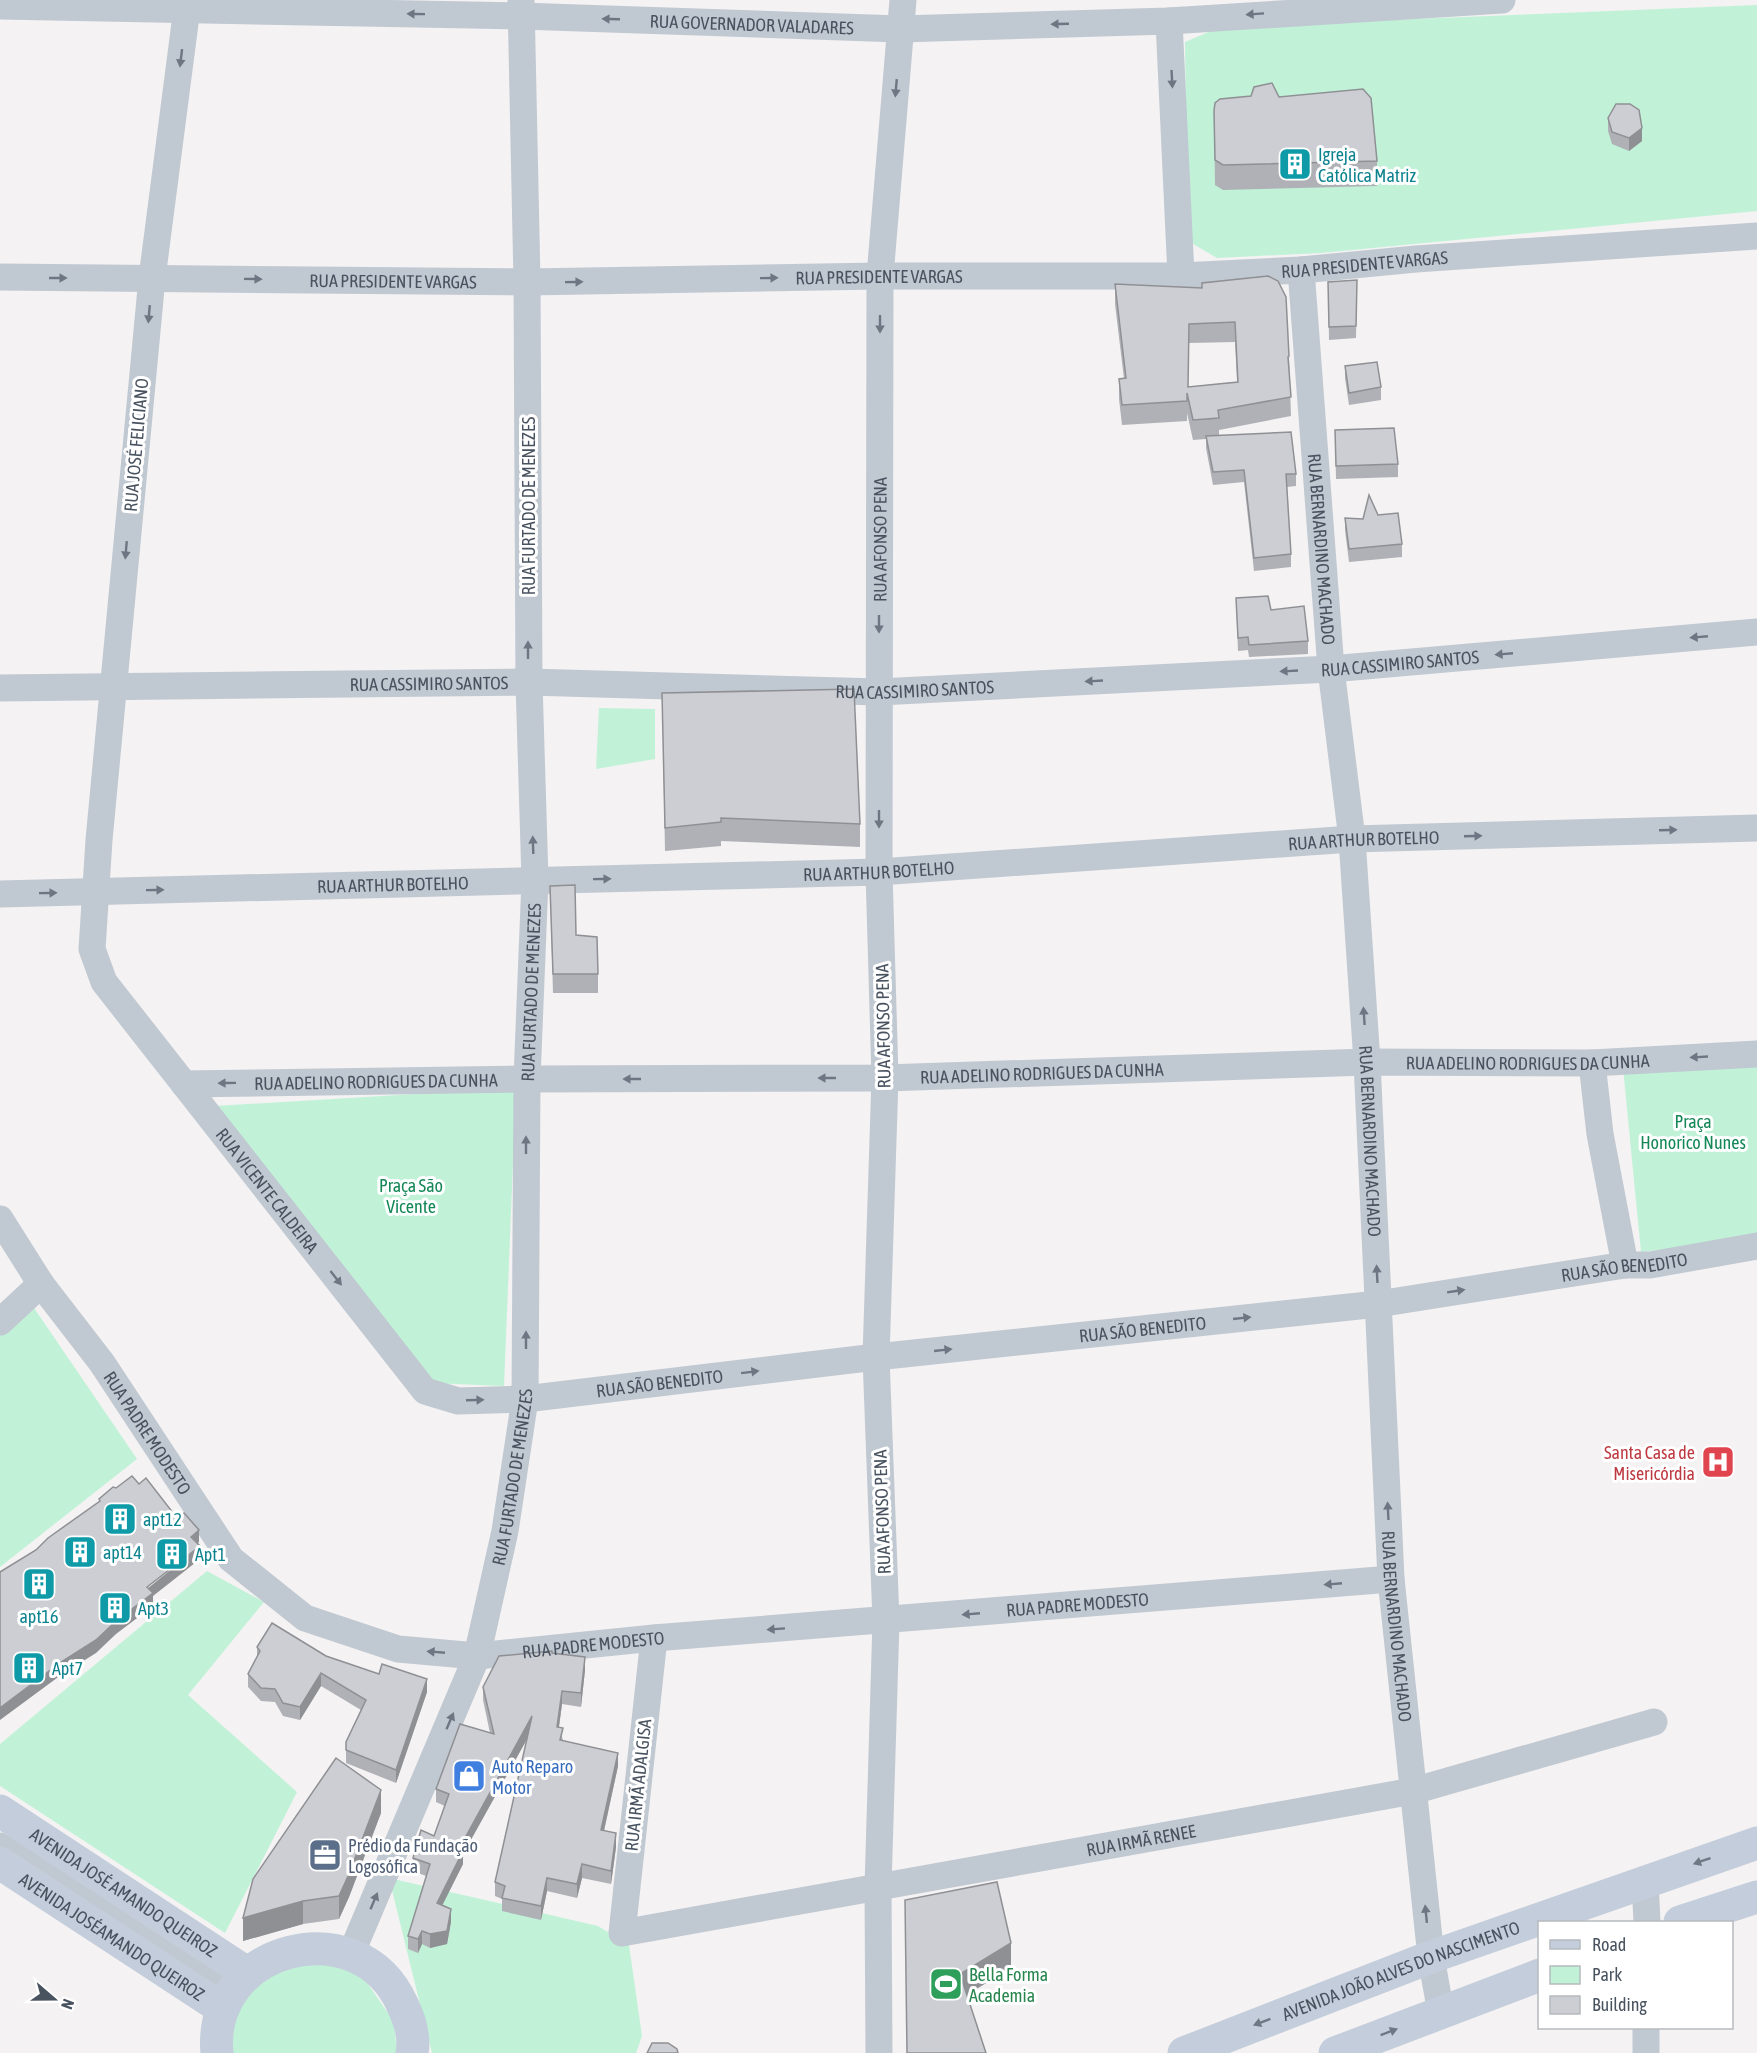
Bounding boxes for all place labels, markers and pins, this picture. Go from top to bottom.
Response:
place label: Igreja Católica Matriz [1318,144,1416,186]
building icon: Igreja Católica Matriz [1277,146,1313,182]
place label: Santa Casa de Misericórdia [1604,1442,1695,1484]
hospital icon: Santa Casa de Misericórdia [1700,1444,1736,1480]
building icon: apt12 [102,1501,138,1537]
place label: apt12 [143,1509,182,1530]
building icon: apt14 [62,1534,98,1570]
building icon: Apt1 [154,1536,190,1572]
place label: apt14 [103,1542,142,1563]
place label: Apt1 [195,1544,226,1565]
building icon: apt16 [21,1566,57,1602]
building icon: Apt3 [97,1590,133,1626]
place label: Apt3 [138,1598,169,1619]
place label: apt16 [19,1606,59,1627]
building icon: Apt7 [11,1650,47,1686]
place label: Apt7 [52,1658,83,1679]
place label: Auto Reparo Motor [492,1756,573,1798]
shop icon: Auto Reparo Motor [451,1758,487,1794]
place label: Prédio da Fundação Logosófica [348,1835,478,1877]
office icon: Prédio da Fundação Logosófica [307,1837,343,1873]
place label: Bella Forma Academia [969,1964,1048,2006]
sports icon: Bella Forma Academia [928,1966,964,2002]

